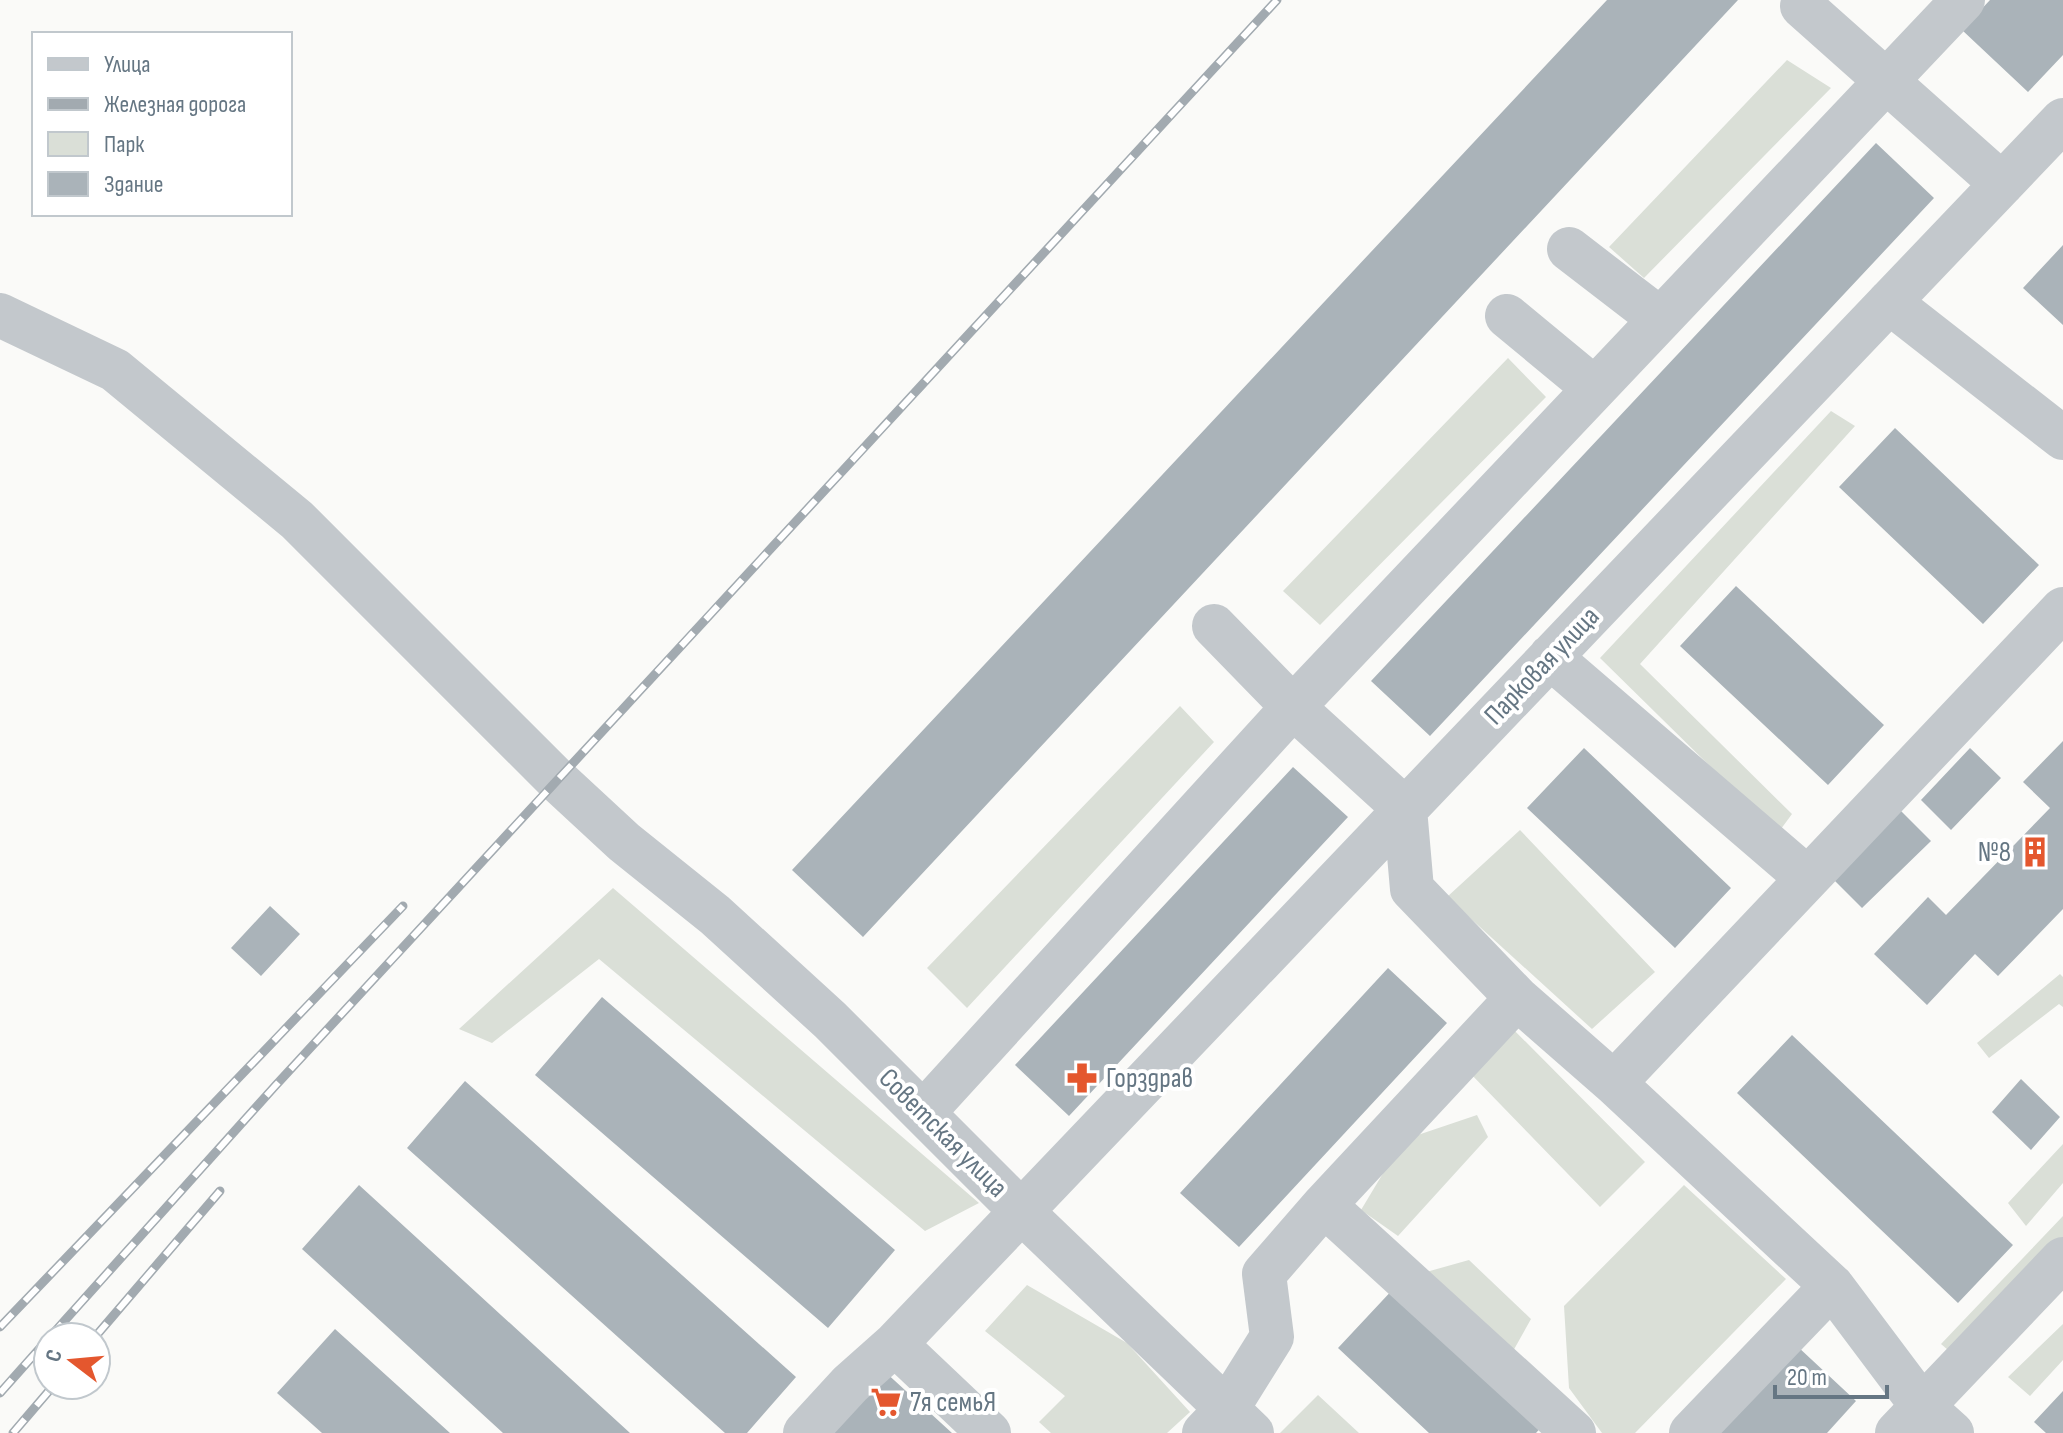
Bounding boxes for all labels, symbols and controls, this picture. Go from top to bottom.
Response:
legend [32,32,292,216]
text: Улица [104,50,150,79]
text: Железная дорога [104,90,246,119]
text: Парк [104,130,145,159]
text: Здание [104,170,163,199]
street label: Парковая улица [1478,600,1606,732]
building icon: №8 [2018,835,2052,869]
place label: №8 [1978,836,2011,869]
pharmacy icon: Горздрав [1065,1061,1099,1095]
street label: Советская улица [872,1062,1014,1204]
place label: Горздрав [1106,1062,1193,1095]
north arrow [32,1321,112,1401]
text: С [40,1347,69,1365]
scale bar [1775,1349,1887,1399]
text: 20 m [1787,1363,1827,1392]
supermarket icon: 7я семьЯ [869,1385,903,1419]
place label: 7я семьЯ [910,1386,996,1419]

